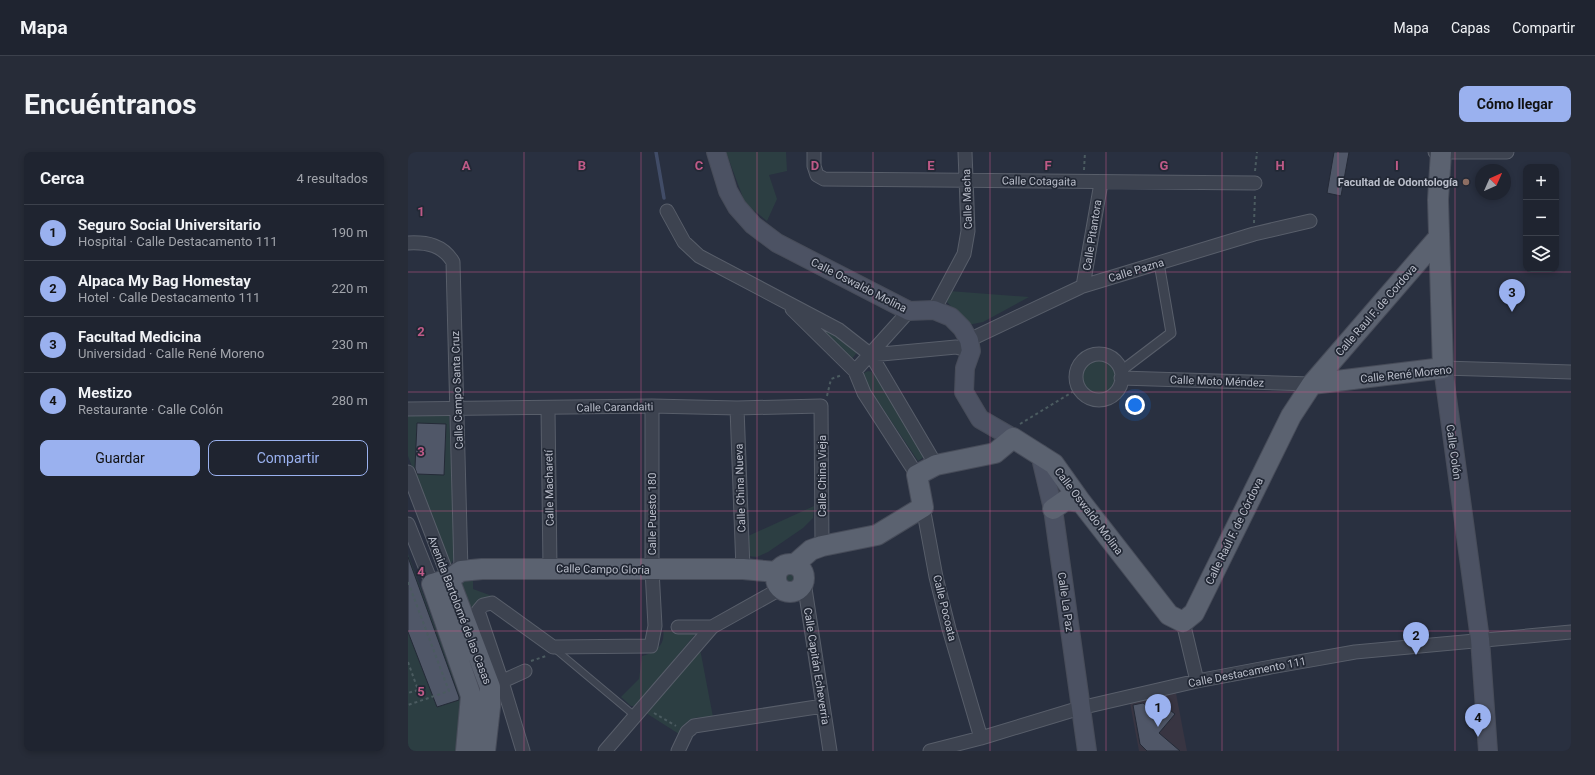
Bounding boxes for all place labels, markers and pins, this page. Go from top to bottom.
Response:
place label: Facultad de Odontología [1338,176,1458,189]
marker: Facultad de Odontología [1461,177,1471,187]
pin: 3 [1499,279,1525,312]
pin: 2 [1403,622,1429,655]
pin: 1 [1145,694,1171,727]
pin: 4 [1465,704,1491,737]

